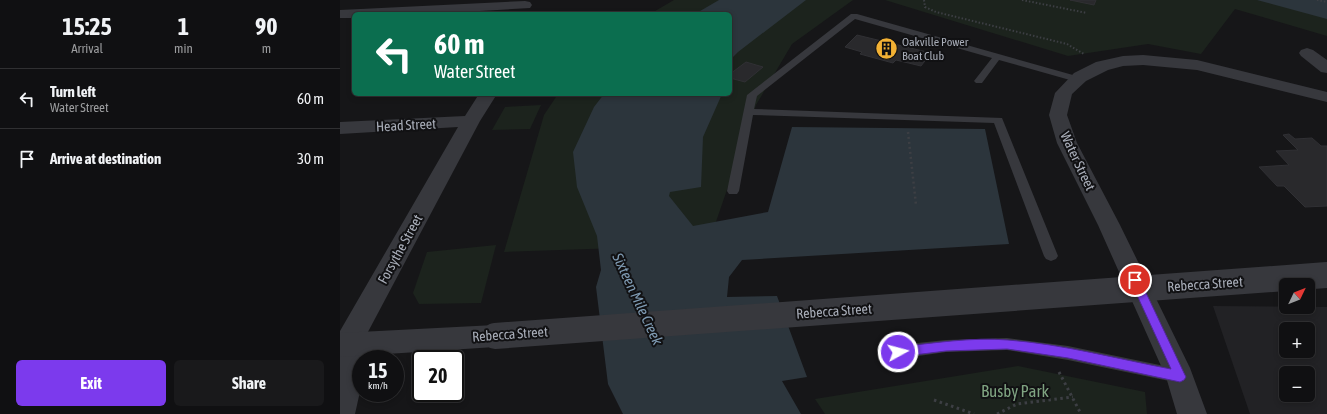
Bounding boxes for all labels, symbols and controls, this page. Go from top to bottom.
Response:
text: 15:25 [62,13,112,40]
text: 1 [178,13,189,40]
text: 90 [255,13,278,40]
icon: left [368,28,420,80]
text: 60 m [434,28,484,60]
place label: Oakville Power Boat Club [902,35,969,63]
building icon: Oakville Power Boat Club [873,36,899,62]
text: Arrival [71,41,103,56]
text: min [174,41,193,56]
text: m [262,41,271,56]
text: Water Street [434,61,515,82]
text: Turn left [50,83,96,100]
icon: left [16,88,38,110]
text: 60 m [297,90,324,107]
text: Water Street [50,100,109,115]
street label: Head Street [375,115,437,135]
street label: Water Street [1057,129,1099,193]
icon: arrive [16,148,38,170]
text: Arrive at destination [50,150,161,167]
text: 30 m [297,150,324,167]
street label: Forsythe Street [374,212,426,286]
water label: Sixteen Mile Creek [609,249,667,348]
pin [1118,263,1152,297]
icon: arrive [1124,269,1146,291]
street label: Rebecca Street [1167,273,1243,295]
north arrow [1279,278,1315,314]
map controls [1279,278,1315,402]
street label: Rebecca Street [796,300,872,322]
button: + [1279,322,1315,358]
street label: Rebecca Street [472,323,548,345]
position arrow [877,331,919,373]
speed limit sign: 20 [412,350,464,402]
text: 15 [369,359,387,382]
button: Exit [16,360,166,406]
button: Share [174,360,324,406]
button: − [1279,366,1315,402]
text: km/h [368,380,388,391]
park label: Busby Park [981,381,1049,401]

